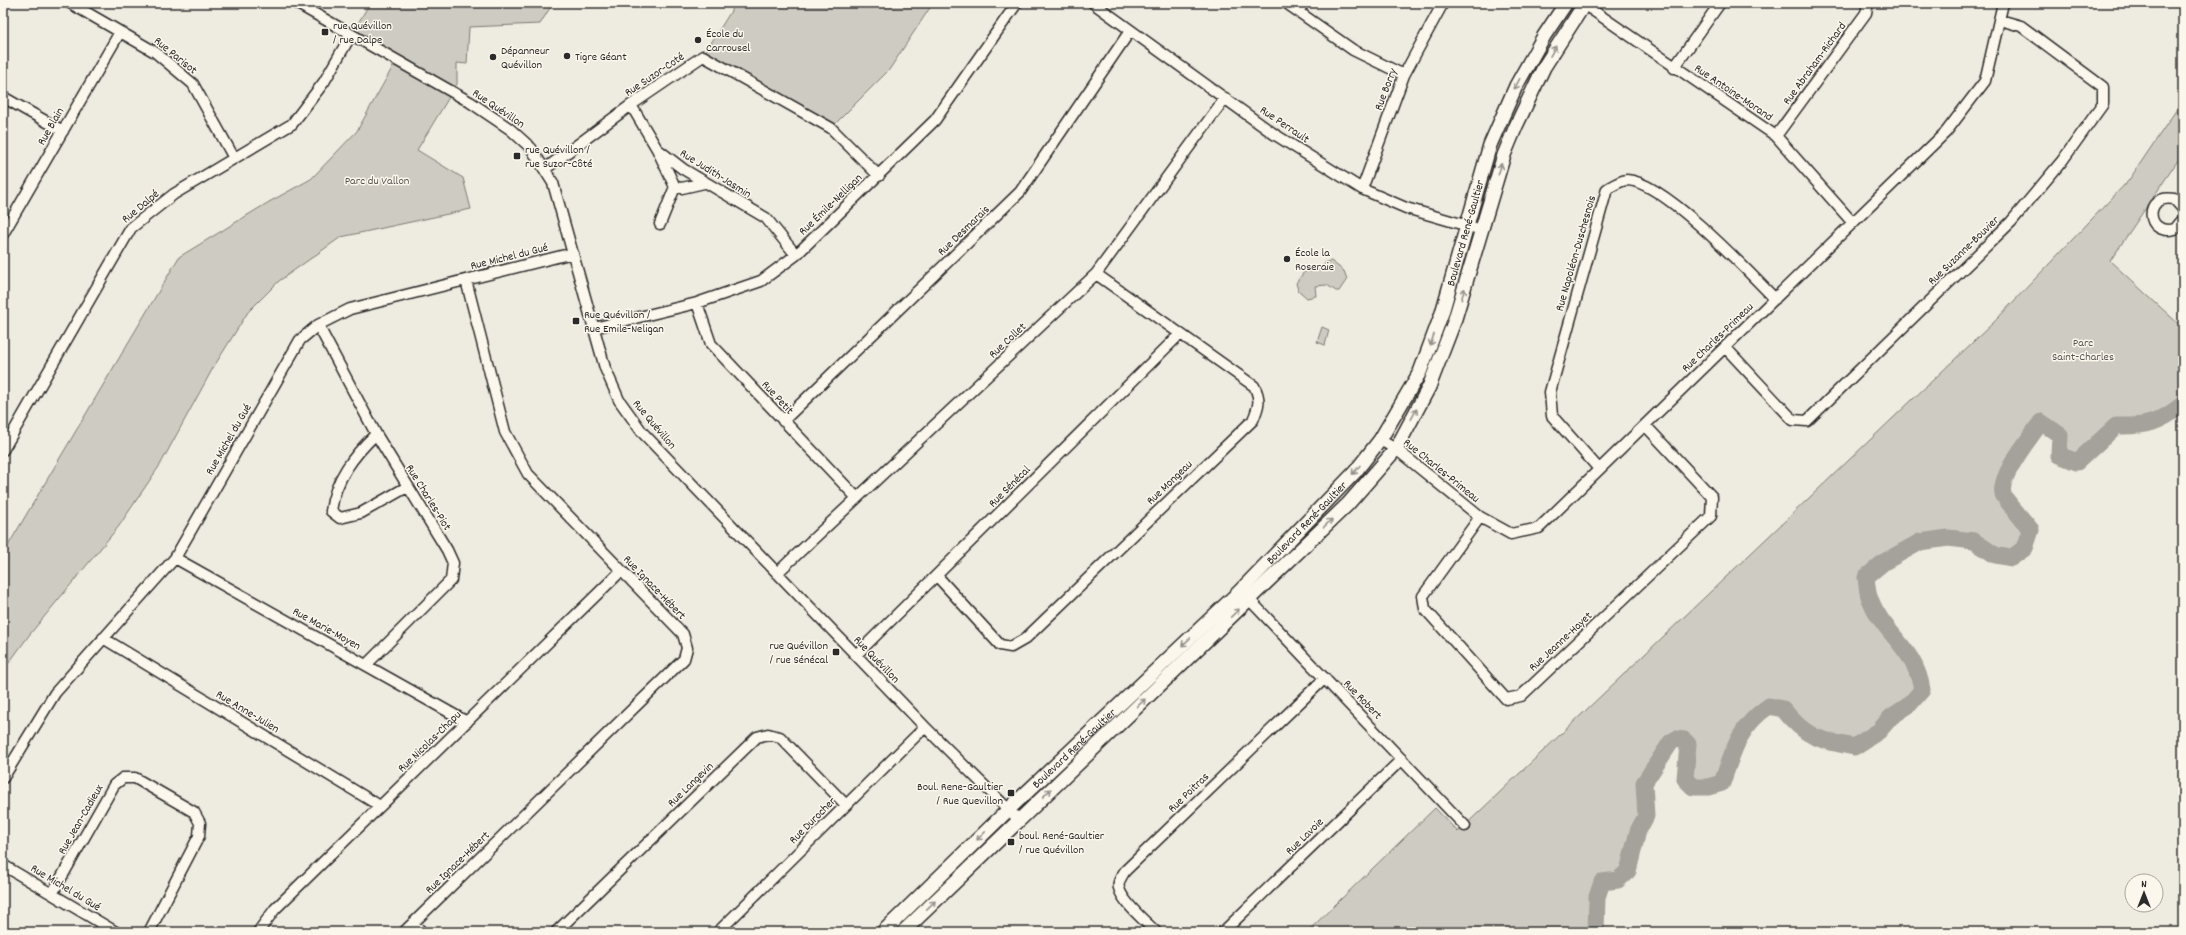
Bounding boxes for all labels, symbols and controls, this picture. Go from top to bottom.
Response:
place label: rue Quévillon / rue Dalpe [333,18,392,49]
street label: Rue Abraham-Richard [1779,19,1851,109]
place label: École du Carrousel [706,26,750,57]
marker: rue Quévillon / rue Dalpe [320,27,330,37]
street label: Rue Parisot [150,33,201,79]
marker: École du Carrousel [693,35,703,45]
place label: Dépanneur Quévillon [501,43,550,74]
one-way arrow [1550,45,1558,57]
place label: Tigre Géant [575,49,627,66]
street label: Rue Suzor-Coté [622,49,688,102]
marker: Tigre Géant [562,51,572,61]
marker: Dépanneur Quévillon [488,52,498,62]
street label: Rue Antoine-Morand [1690,61,1776,126]
street label: Rue Borry [1371,65,1403,113]
one-way arrow [1513,78,1520,90]
street label: Rue Quévillon [468,85,528,133]
street label: Rue Perrault [1256,102,1313,148]
street label: Rue Blain [34,104,69,149]
place label: rue Quévillon / rue Suzor-Côté [525,142,592,173]
street label: Rue Judith-Jasmin [676,145,755,203]
marker: rue Quévillon / rue Suzor-Côté [512,151,522,161]
one-way arrow [1497,163,1504,176]
street label: Rue Émile-Nelligan [795,170,867,240]
park label: Parc du Vallon [345,173,410,190]
street label: Boulevard René-Gaultier [1443,178,1490,288]
street label: Rue Dalpé [118,186,163,228]
street label: Rue Napoléon-Duschesnois [1552,194,1601,313]
street label: Rue Desmarais [934,202,994,260]
street label: Rue Suzanne-Bouvier [1925,212,2004,290]
street label: Rue Michel du Gué [469,240,550,275]
place label: École la Roseraie [1295,245,1334,276]
marker: École la Roseraie [1282,254,1292,264]
one-way arrow [1460,288,1467,301]
street label: Rue Charles-Primeau [1678,299,1758,377]
place label: Rue Quévillon / Rue Emile-Neligan [584,307,664,338]
marker: Rue Quévillon / Rue Emile-Neligan [571,316,581,326]
street label: Rue Collet [986,319,1031,363]
one-way arrow [1428,334,1435,347]
park label: Parc Saint-Charles [2052,335,2114,366]
street label: Rue Petit [757,377,797,419]
street label: Rue Quévillon [628,396,680,454]
street label: Rue Michel du Gué [202,401,257,478]
one-way arrow [1411,408,1418,420]
street label: Rue Charles-Primeau [1399,435,1483,507]
street label: Rue Mongeau [1143,457,1197,509]
street label: Rue Charles-Piot [401,461,455,535]
street label: Rue Sénécal [985,462,1035,512]
one-way arrow [1351,465,1360,476]
street label: Boulevard René-Gaultier [1263,478,1352,569]
one-way arrow [1323,518,1333,528]
street label: Rue Ignace-Hébert [619,552,690,625]
street label: Rue Marie-Moyen [289,604,364,655]
one-way arrow [1230,608,1240,618]
street label: Rue Jeanne-Hayet [1526,608,1597,676]
street label: Rue Quévillon [849,632,903,688]
one-way arrow [1181,637,1191,646]
place label: rue Quévillon / rue Sénécal [769,638,828,669]
marker: rue Quévillon / rue Sénécal [831,647,841,657]
street label: Rue Robert [1339,676,1386,724]
street label: Rue Anne-Julien [212,687,283,738]
one-way arrow [1136,698,1146,708]
street label: Boulevard René-Gaultier [1029,705,1121,793]
street label: Rue Nicolas-Chapu [394,707,466,777]
street label: Rue Langevin [664,758,718,811]
street label: Rue Poitras [1165,769,1214,817]
place label: Boul. Rene-Gaultier / Rue Quevillon [917,779,1004,810]
street label: Rue Jean-Cadieux [54,781,108,858]
marker: Boul. Rene-Gaultier / Rue Quevillon [1006,788,1016,798]
one-way arrow [1042,788,1052,798]
street label: Rue Durocher [786,793,841,848]
street label: Rue Lavoie [1282,814,1328,860]
street label: Rue Ignace-Hébert [422,827,495,898]
place label: boul. René-Gaultier / rue Quévillon [1019,828,1105,859]
one-way arrow [976,831,986,841]
marker: boul. René-Gaultier / rue Quévillon [1006,837,1016,847]
street label: Rue Michel du Gué [27,861,104,916]
north arrow [2124,873,2164,913]
text: N [2141,877,2147,893]
one-way arrow [926,901,936,910]

